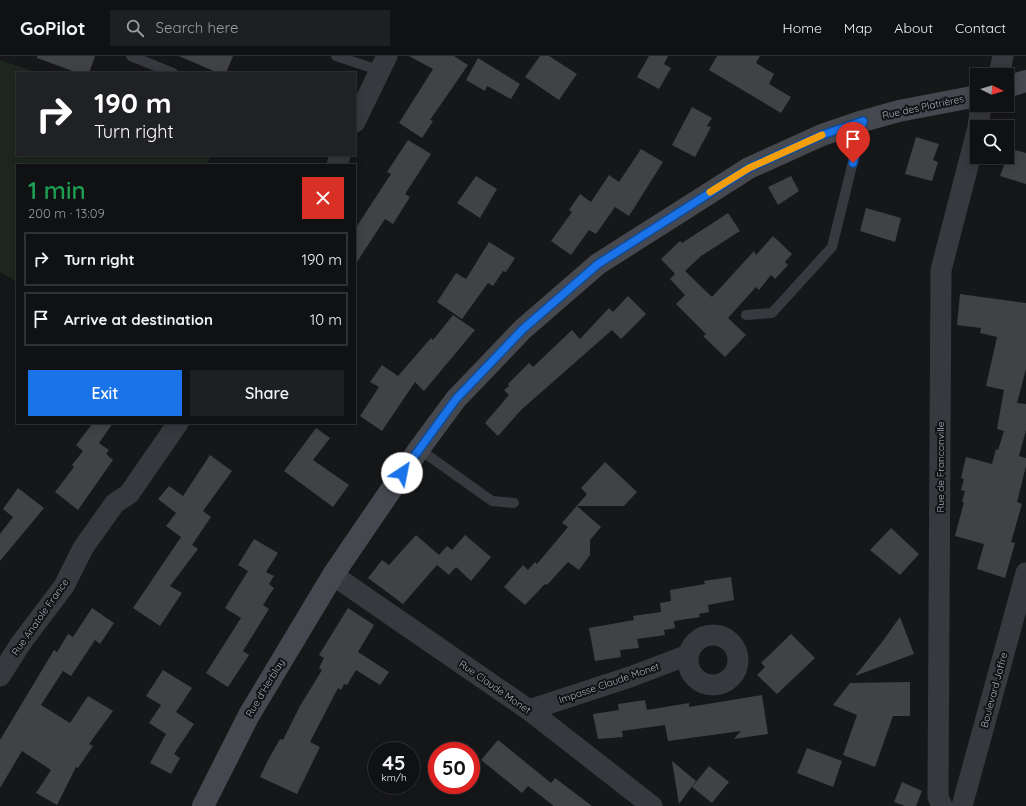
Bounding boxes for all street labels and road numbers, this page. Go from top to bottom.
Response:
street label: Rue des Platrières [881,92,965,122]
street label: Rue de Franconville [934,421,947,512]
street label: Rue Anatole France [9,576,72,658]
street label: Boulevard Joffre [978,650,1010,729]
street label: Rue d'Herblay [243,657,287,719]
street label: Rue Claude Monet [457,657,534,717]
street label: Impasse Claude Monet [557,659,662,706]

